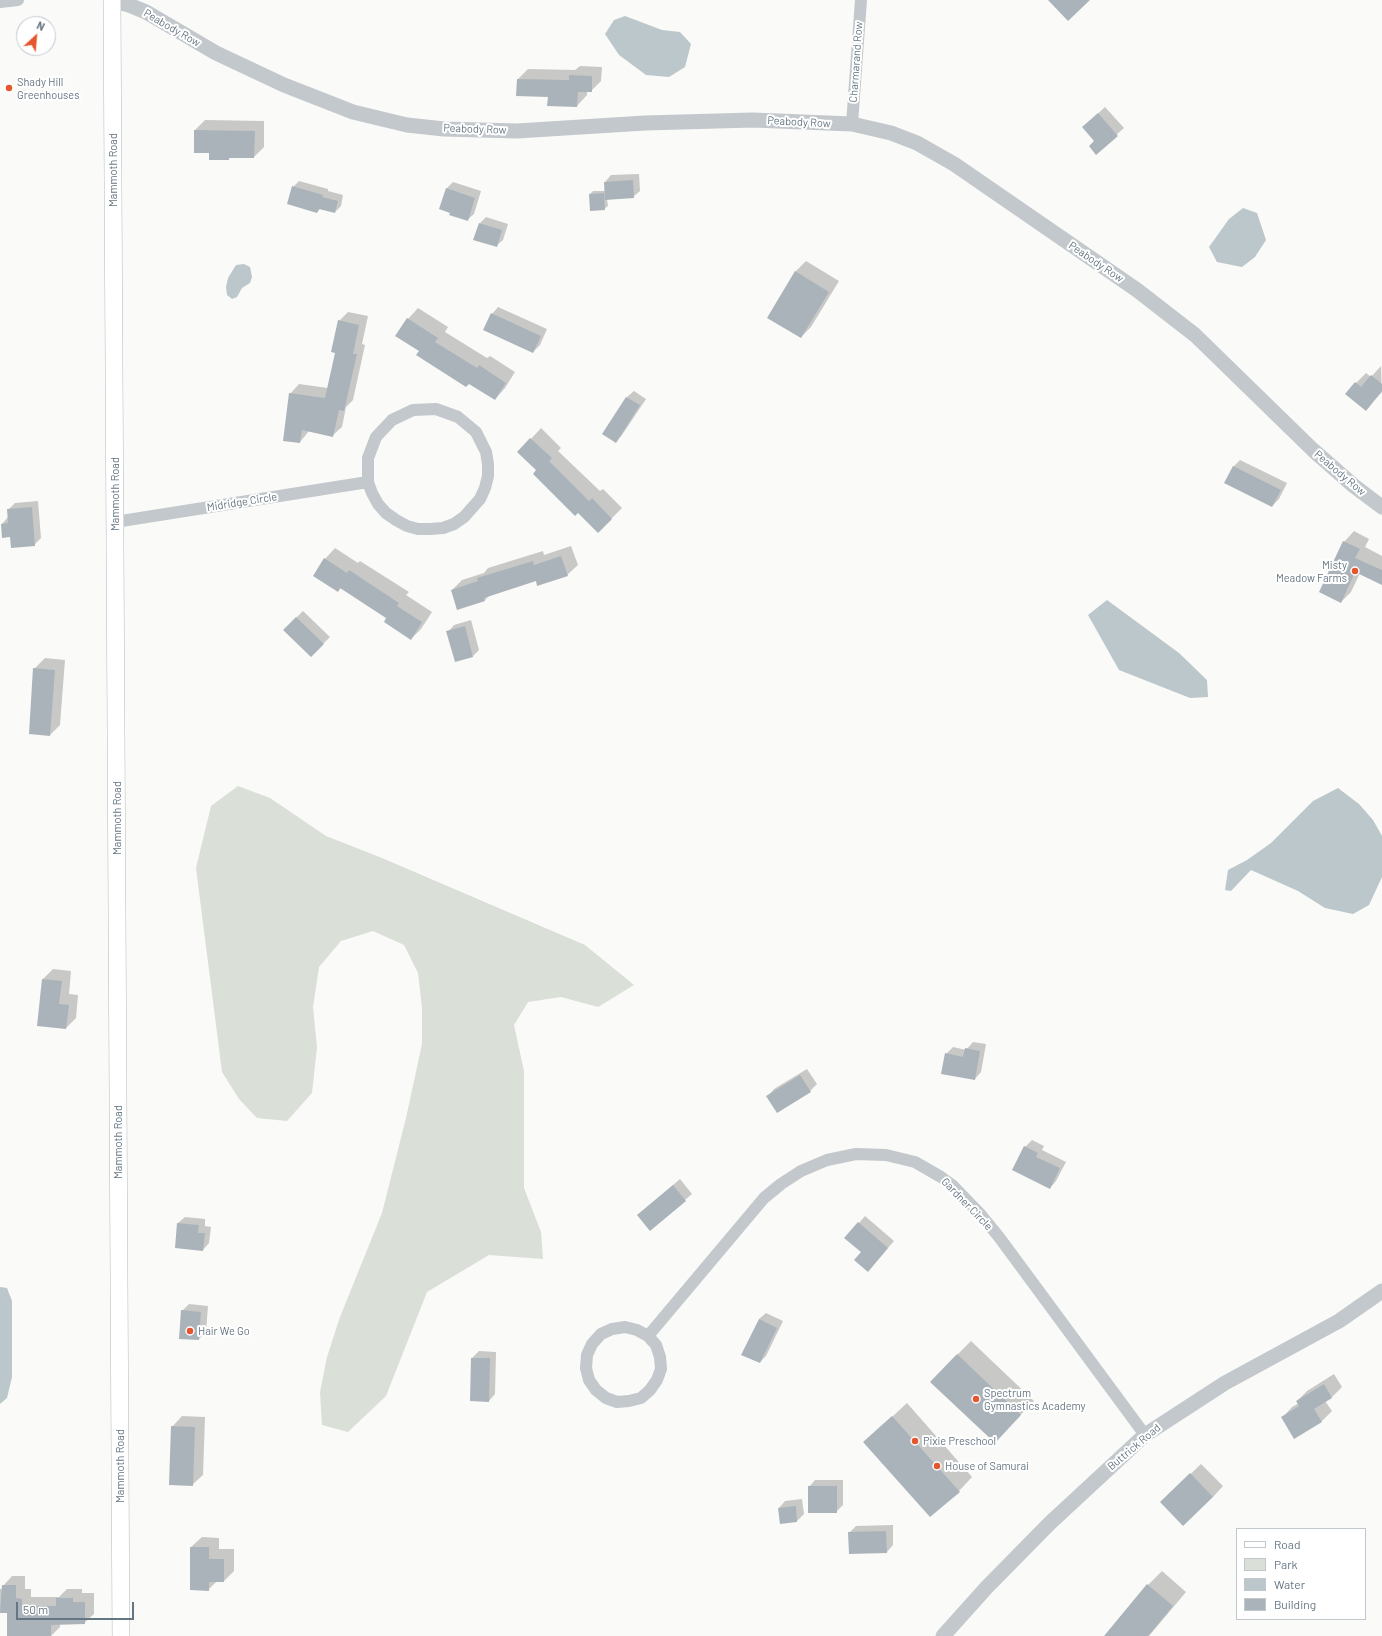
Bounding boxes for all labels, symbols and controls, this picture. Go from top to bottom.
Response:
street label: Peabody Row [141,6,203,50]
north arrow [16,16,56,56]
text: N [35,18,47,33]
street label: Charmarand Row [847,21,865,103]
place label: Shady Hill Greenhouses [17,75,79,101]
marker: Shady Hill Greenhouses [4,83,14,93]
street label: Peabody Row [767,114,831,130]
street label: Peabody Row [443,121,507,137]
street label: Mammoth Road [106,133,120,207]
street label: Peabody Row [1066,239,1126,285]
street label: Peabody Row [1311,448,1369,498]
street label: Mammoth Road [108,457,122,531]
street label: Midridge Circle [206,490,278,514]
place label: Misty Meadow Farms [1276,558,1347,584]
marker: Misty Meadow Farms [1350,566,1360,576]
street label: Mammoth Road [110,781,124,855]
street label: Mammoth Road [111,1105,125,1179]
street label: Gardner Circle [939,1175,995,1233]
place label: Hair We Go [198,1324,250,1338]
marker: Hair We Go [185,1326,195,1336]
place label: Spectrum Gymnastics Academy [984,1386,1086,1412]
marker: Spectrum Gymnastics Academy [971,1394,981,1404]
street label: Buttrick Road [1105,1421,1163,1473]
street label: Mammoth Road [113,1429,127,1503]
place label: Pixie Preschool [923,1434,996,1448]
marker: Pixie Preschool [910,1436,920,1446]
place label: House of Samurai [945,1459,1029,1473]
marker: House of Samurai [932,1461,942,1471]
legend [1236,1528,1366,1620]
text: Road [1274,1537,1301,1551]
text: Park [1274,1557,1298,1571]
text: Water [1274,1577,1305,1591]
scale bar [18,1594,136,1620]
text: Building [1274,1597,1316,1611]
text: 50 m [23,1602,48,1616]

